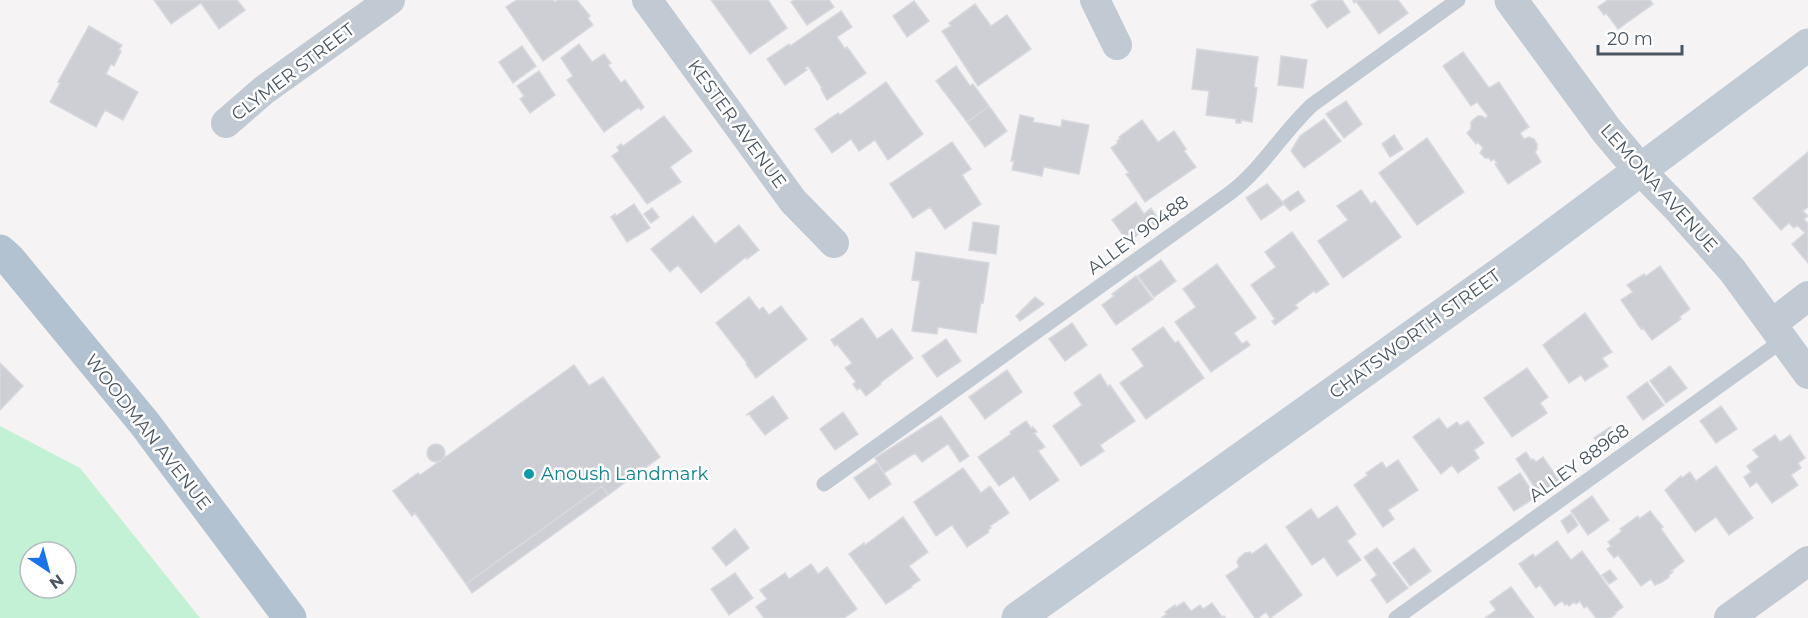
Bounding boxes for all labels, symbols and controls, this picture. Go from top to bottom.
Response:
street label: CLYMER STREET [227,18,360,126]
scale bar [1598,18,1682,56]
text: 20 m [1607,28,1653,50]
street label: KESTER AVENUE [683,55,791,193]
street label: LEMONA AVENUE [1596,119,1722,257]
street label: ALLEY 90488 [1083,191,1193,279]
street label: CHATSWORTH STREET [1325,264,1506,404]
street label: WOODMAN AVENUE [80,350,216,514]
street label: ALLEY 88968 [1525,419,1633,507]
place label: Anoush Landmark [541,463,709,485]
marker: Anoush Landmark [522,467,536,481]
north arrow [18,540,78,600]
text: N [46,570,67,593]

